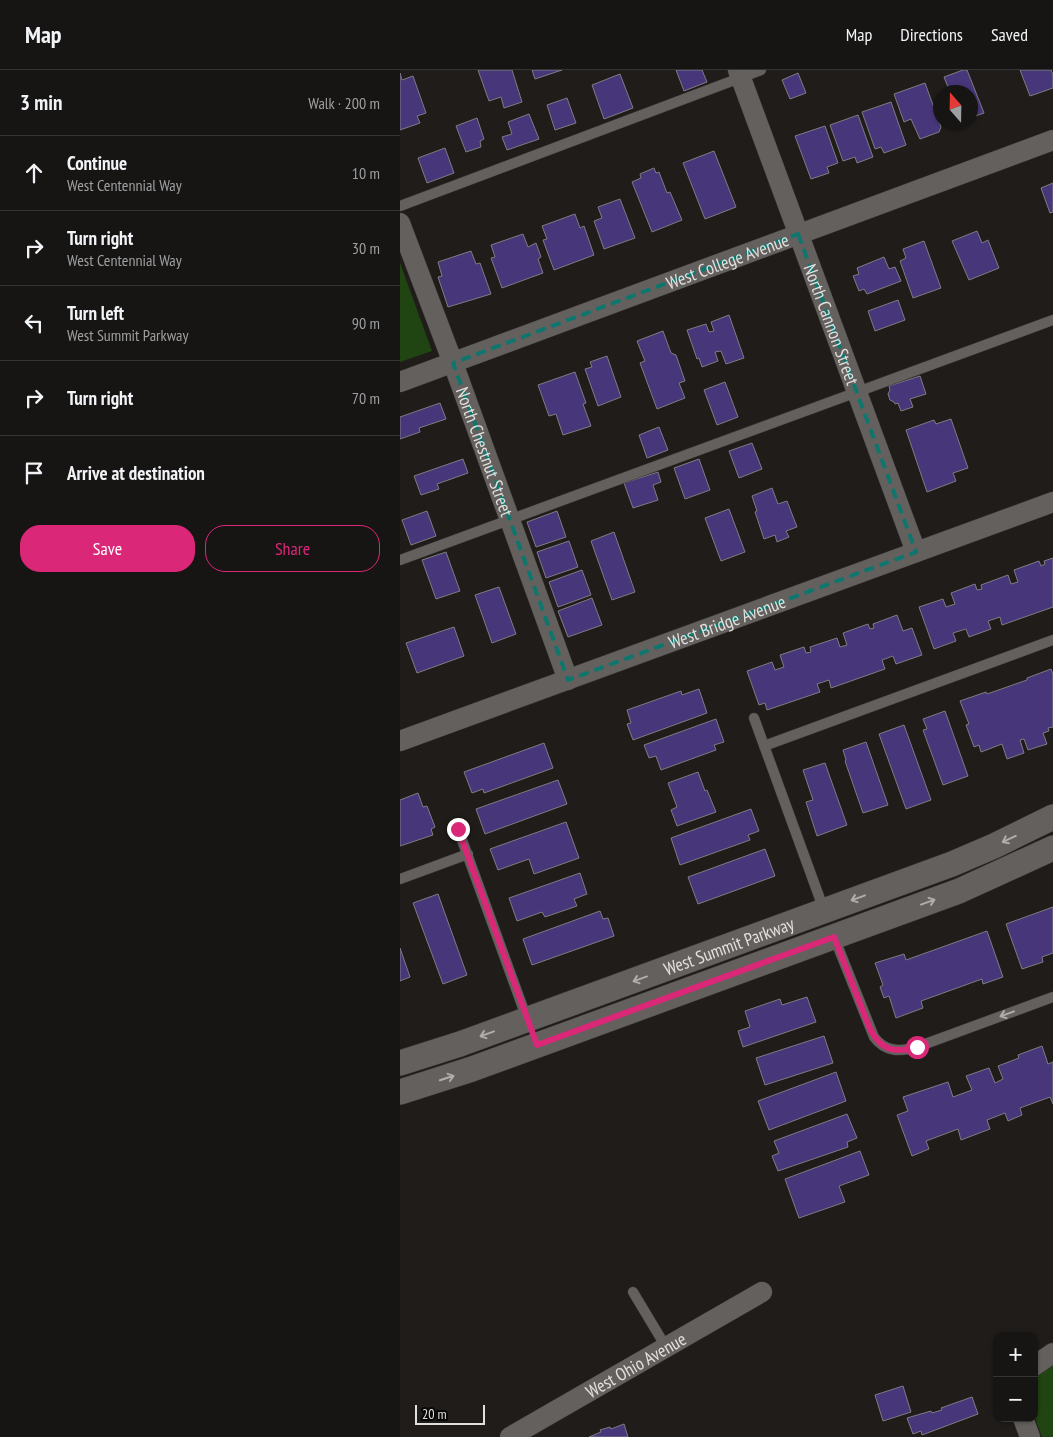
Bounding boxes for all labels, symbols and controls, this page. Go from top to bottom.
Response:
text: Map [25,19,62,50]
text: Map [846,23,872,46]
text: Directions [900,23,963,46]
text: Saved [991,23,1028,46]
north arrow [933,85,978,130]
text: 3 min [20,89,62,116]
text: Walk · 200 m [308,93,380,113]
text: Continue [67,151,127,175]
icon: ahead [20,159,48,187]
text: 10 m [352,163,380,183]
text: West Centennial Way [67,175,182,195]
text: Turn right [67,226,133,250]
street label: West College Avenue [663,228,792,294]
icon: right [20,234,48,262]
text: 30 m [352,238,380,258]
text: West Centennial Way [67,250,182,270]
street label: North Cannon Street [799,260,865,388]
text: Turn left [67,301,124,325]
icon: left [20,309,48,337]
text: 90 m [352,313,380,333]
text: West Summit Parkway [67,325,189,345]
icon: right [20,384,48,412]
street label: North Chestnut Street [451,384,519,520]
text: Turn right [67,386,133,410]
text: 70 m [352,388,380,408]
icon: arrive [20,459,48,487]
text: Arrive at destination [67,461,205,485]
button: Save [20,525,195,572]
button: Share [205,525,380,572]
street label: West Bridge Avenue [665,589,789,653]
route end [447,818,470,841]
one-way arrow [1002,835,1017,844]
one-way arrow [851,894,866,903]
one-way arrow [920,897,935,906]
street label: West Summit Parkway [660,911,797,980]
one-way arrow [633,975,648,984]
one-way arrow [1000,1010,1015,1019]
one-way arrow [480,1030,496,1039]
route start [906,1036,929,1059]
one-way arrow [438,1073,454,1082]
street label: West Ohio Avenue [581,1327,690,1403]
map controls [993,1332,1038,1422]
button: + [993,1332,1038,1377]
button: − [993,1377,1038,1422]
scale bar [415,1402,485,1425]
text: 20 m [422,1405,447,1423]

